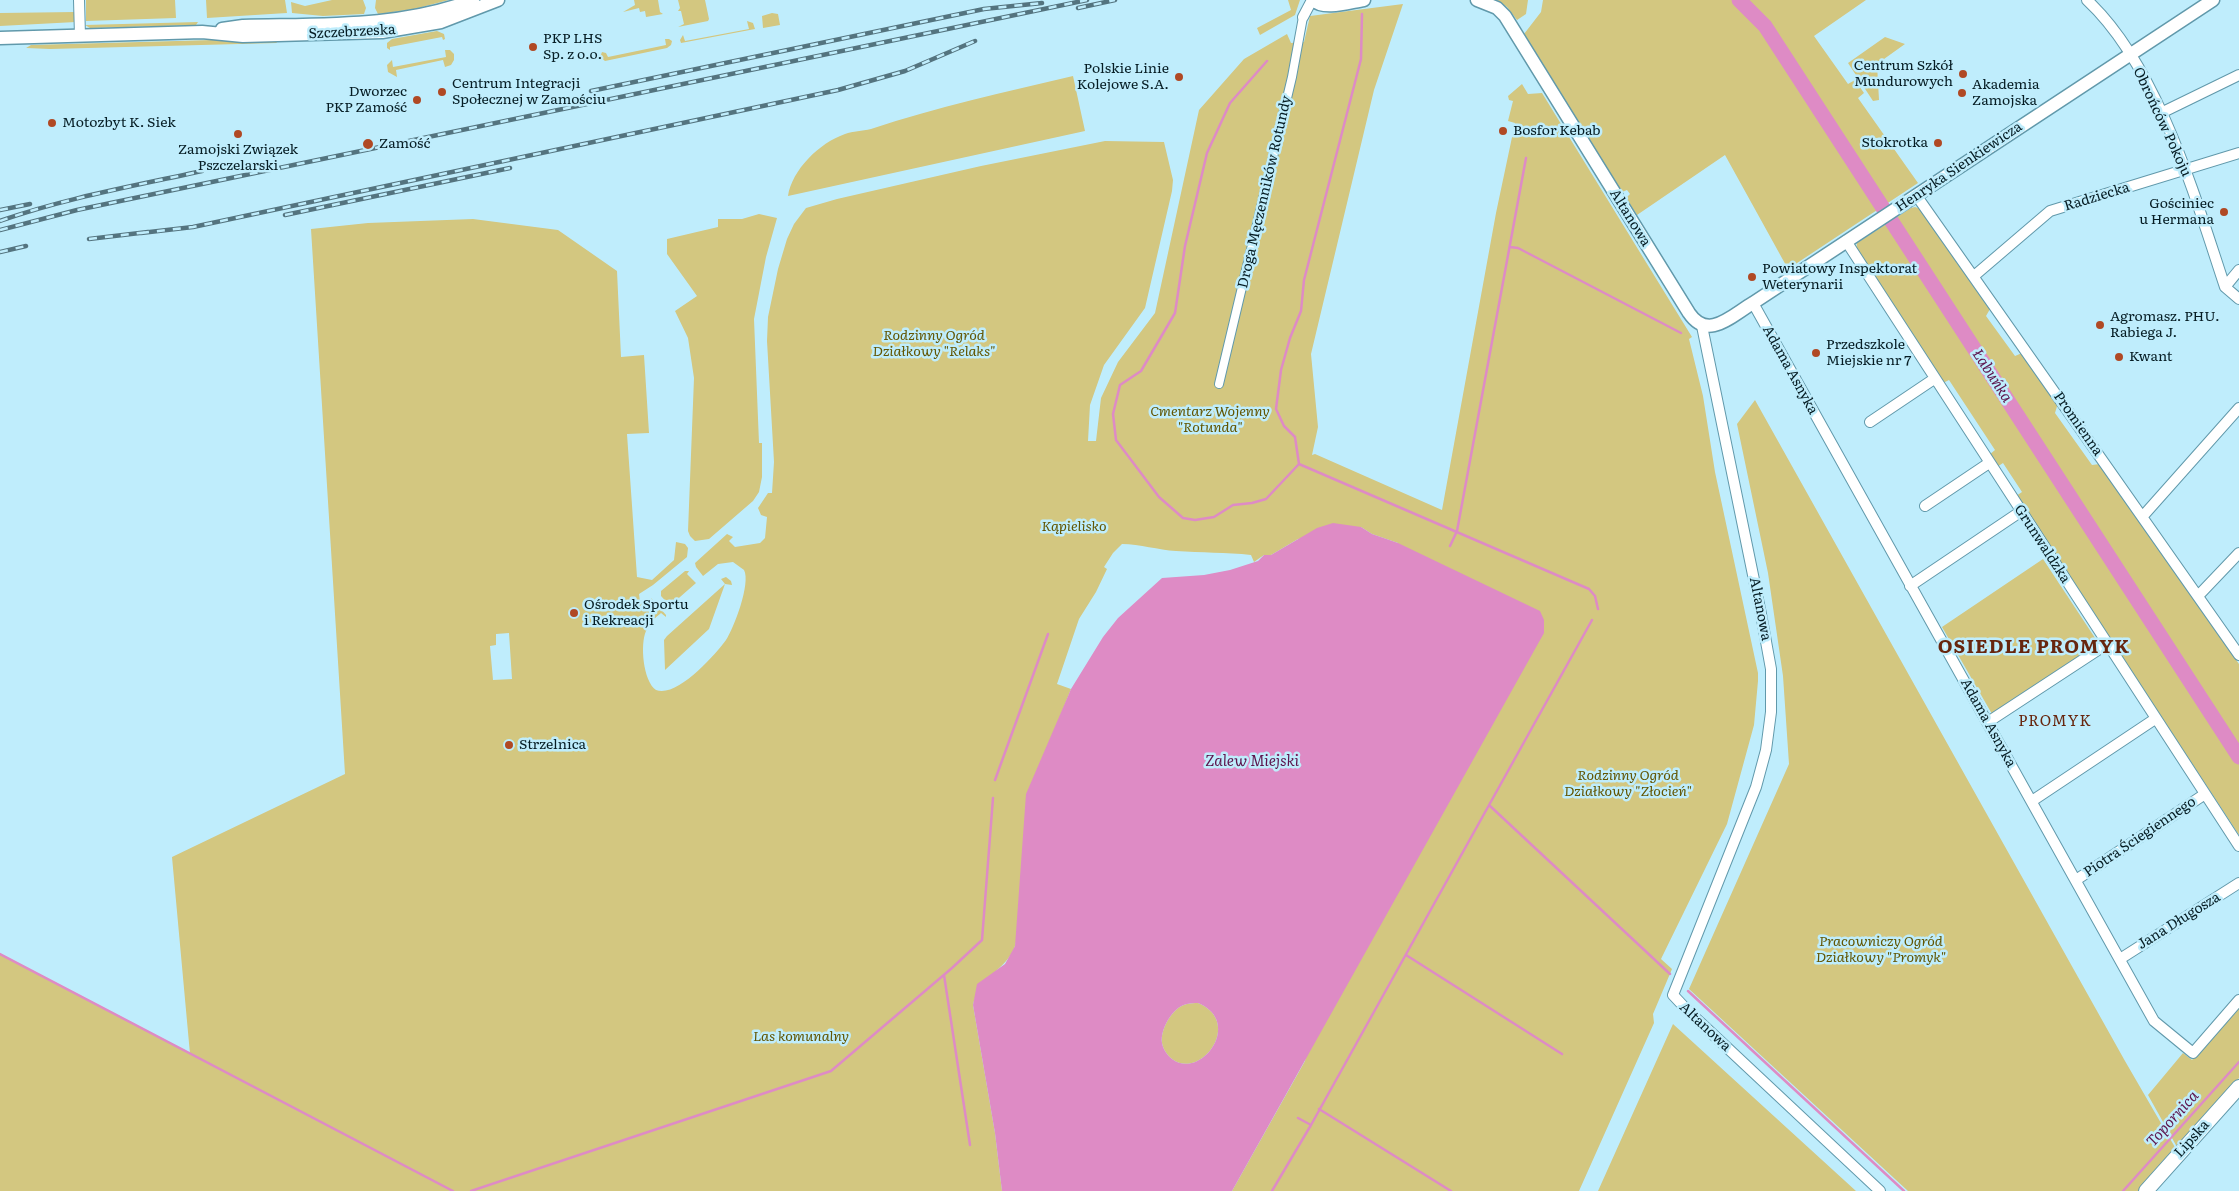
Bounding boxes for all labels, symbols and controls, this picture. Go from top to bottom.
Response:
street label: Szczebrzeska [308,21,396,43]
place label: PKP LHS Sp. z o.o. [543,31,602,64]
marker: PKP LHS Sp. z o.o. [527,41,539,53]
place label: Centrum Szkół Mundurowych [1854,58,1953,90]
place label: Polskie Linie Kolejowe S.A. [1077,61,1169,94]
street label: Obrońców Pokoju [2129,65,2195,179]
marker: Centrum Szkół Mundurowych [1957,68,1969,80]
marker: Polskie Linie Kolejowe S.A. [1173,71,1185,83]
place label: Centrum Integracji Społecznej w Zamościu [452,76,606,108]
place label: Akademia Zamojska [1972,77,2040,110]
place label: Dworzec PKP Zamość [325,84,407,116]
marker: Centrum Integracji Społecznej w Zamościu [436,86,448,98]
marker: Akademia Zamojska [1956,87,1968,99]
marker: Dworzec PKP Zamość [411,94,423,106]
street label: Droga Męczenników Rotundy [1235,94,1295,290]
place label: Motozbyt K. Siek [62,115,176,131]
marker: Motozbyt K. Siek [46,117,58,129]
street label: Henryka Sienkiewicza [1893,118,2025,216]
place label: Bosfor Kebab [1513,123,1601,139]
marker: Bosfor Kebab [1497,125,1509,137]
marker: Zamojski Związek Pszczelarski [232,128,244,140]
place label: Stokrotka [1862,135,1928,151]
place label: Zamość [379,136,430,152]
marker: Zamość [361,137,375,151]
marker: Stokrotka [1932,137,1944,149]
place label: Zamojski Związek Pszczelarski [178,142,298,174]
street label: Radziecka [2062,179,2132,215]
street label: Altanowa [1606,186,1654,250]
place label: Gościniec u Hermana [2139,196,2214,228]
marker: Gościniec u Hermana [2218,206,2230,218]
place label: Powiatowy Inspektorat Weterynarii [1762,261,1917,294]
marker: Powiatowy Inspektorat Weterynarii [1746,271,1758,283]
place label: Agromasz. PHU. Rabiega J. [2110,309,2220,342]
marker: Agromasz. PHU. Rabiega J. [2094,319,2106,331]
street label: Adama Asnyka [1759,323,1821,417]
park label: Rodzinny Ogród Działkowy "Relaks" [873,328,995,361]
place label: Przedszkole Miejskie nr 7 [1826,337,1911,370]
water label: Łabuńka [1968,346,2016,406]
marker: Przedszkole Miejskie nr 7 [1810,347,1822,359]
place label: Kwant [2129,349,2172,365]
marker: Kwant [2113,351,2125,363]
street label: Promienna [2050,389,2106,459]
park label: Cmentarz Wojenny "Rotunda" [1150,404,1270,437]
street label: Grunwaldzka [2010,502,2074,586]
park label: Kąpielisko [1042,519,1106,535]
street label: Altanowa [1746,576,1774,642]
place label: Ośrodek Sportu i Rekreacji [584,597,689,630]
marker: Ośrodek Sportu i Rekreacji [568,607,580,619]
district label: OSIEDLE PROMYK [1936,636,2132,658]
street label: Adama Asnyka [1957,676,2019,770]
district label: PROMYK [2018,713,2092,731]
place label: Strzelnica [519,737,586,753]
marker: Strzelnica [503,739,515,751]
water label: Zalew Miejski [1205,753,1299,771]
park label: Rodzinny Ogród Działkowy "Złocień" [1564,768,1692,800]
street label: Piotra Ściegiennego [2081,793,2199,881]
street label: Jana Długosza [2134,889,2224,953]
park label: Pracowniczy Ogród Działkowy "Promyk" [1816,934,1946,966]
street label: Altanowa [1676,999,1734,1055]
park label: Las komunalny [753,1029,849,1045]
water label: Topornica [2143,1087,2203,1151]
street label: Lipska [2171,1117,2213,1161]

